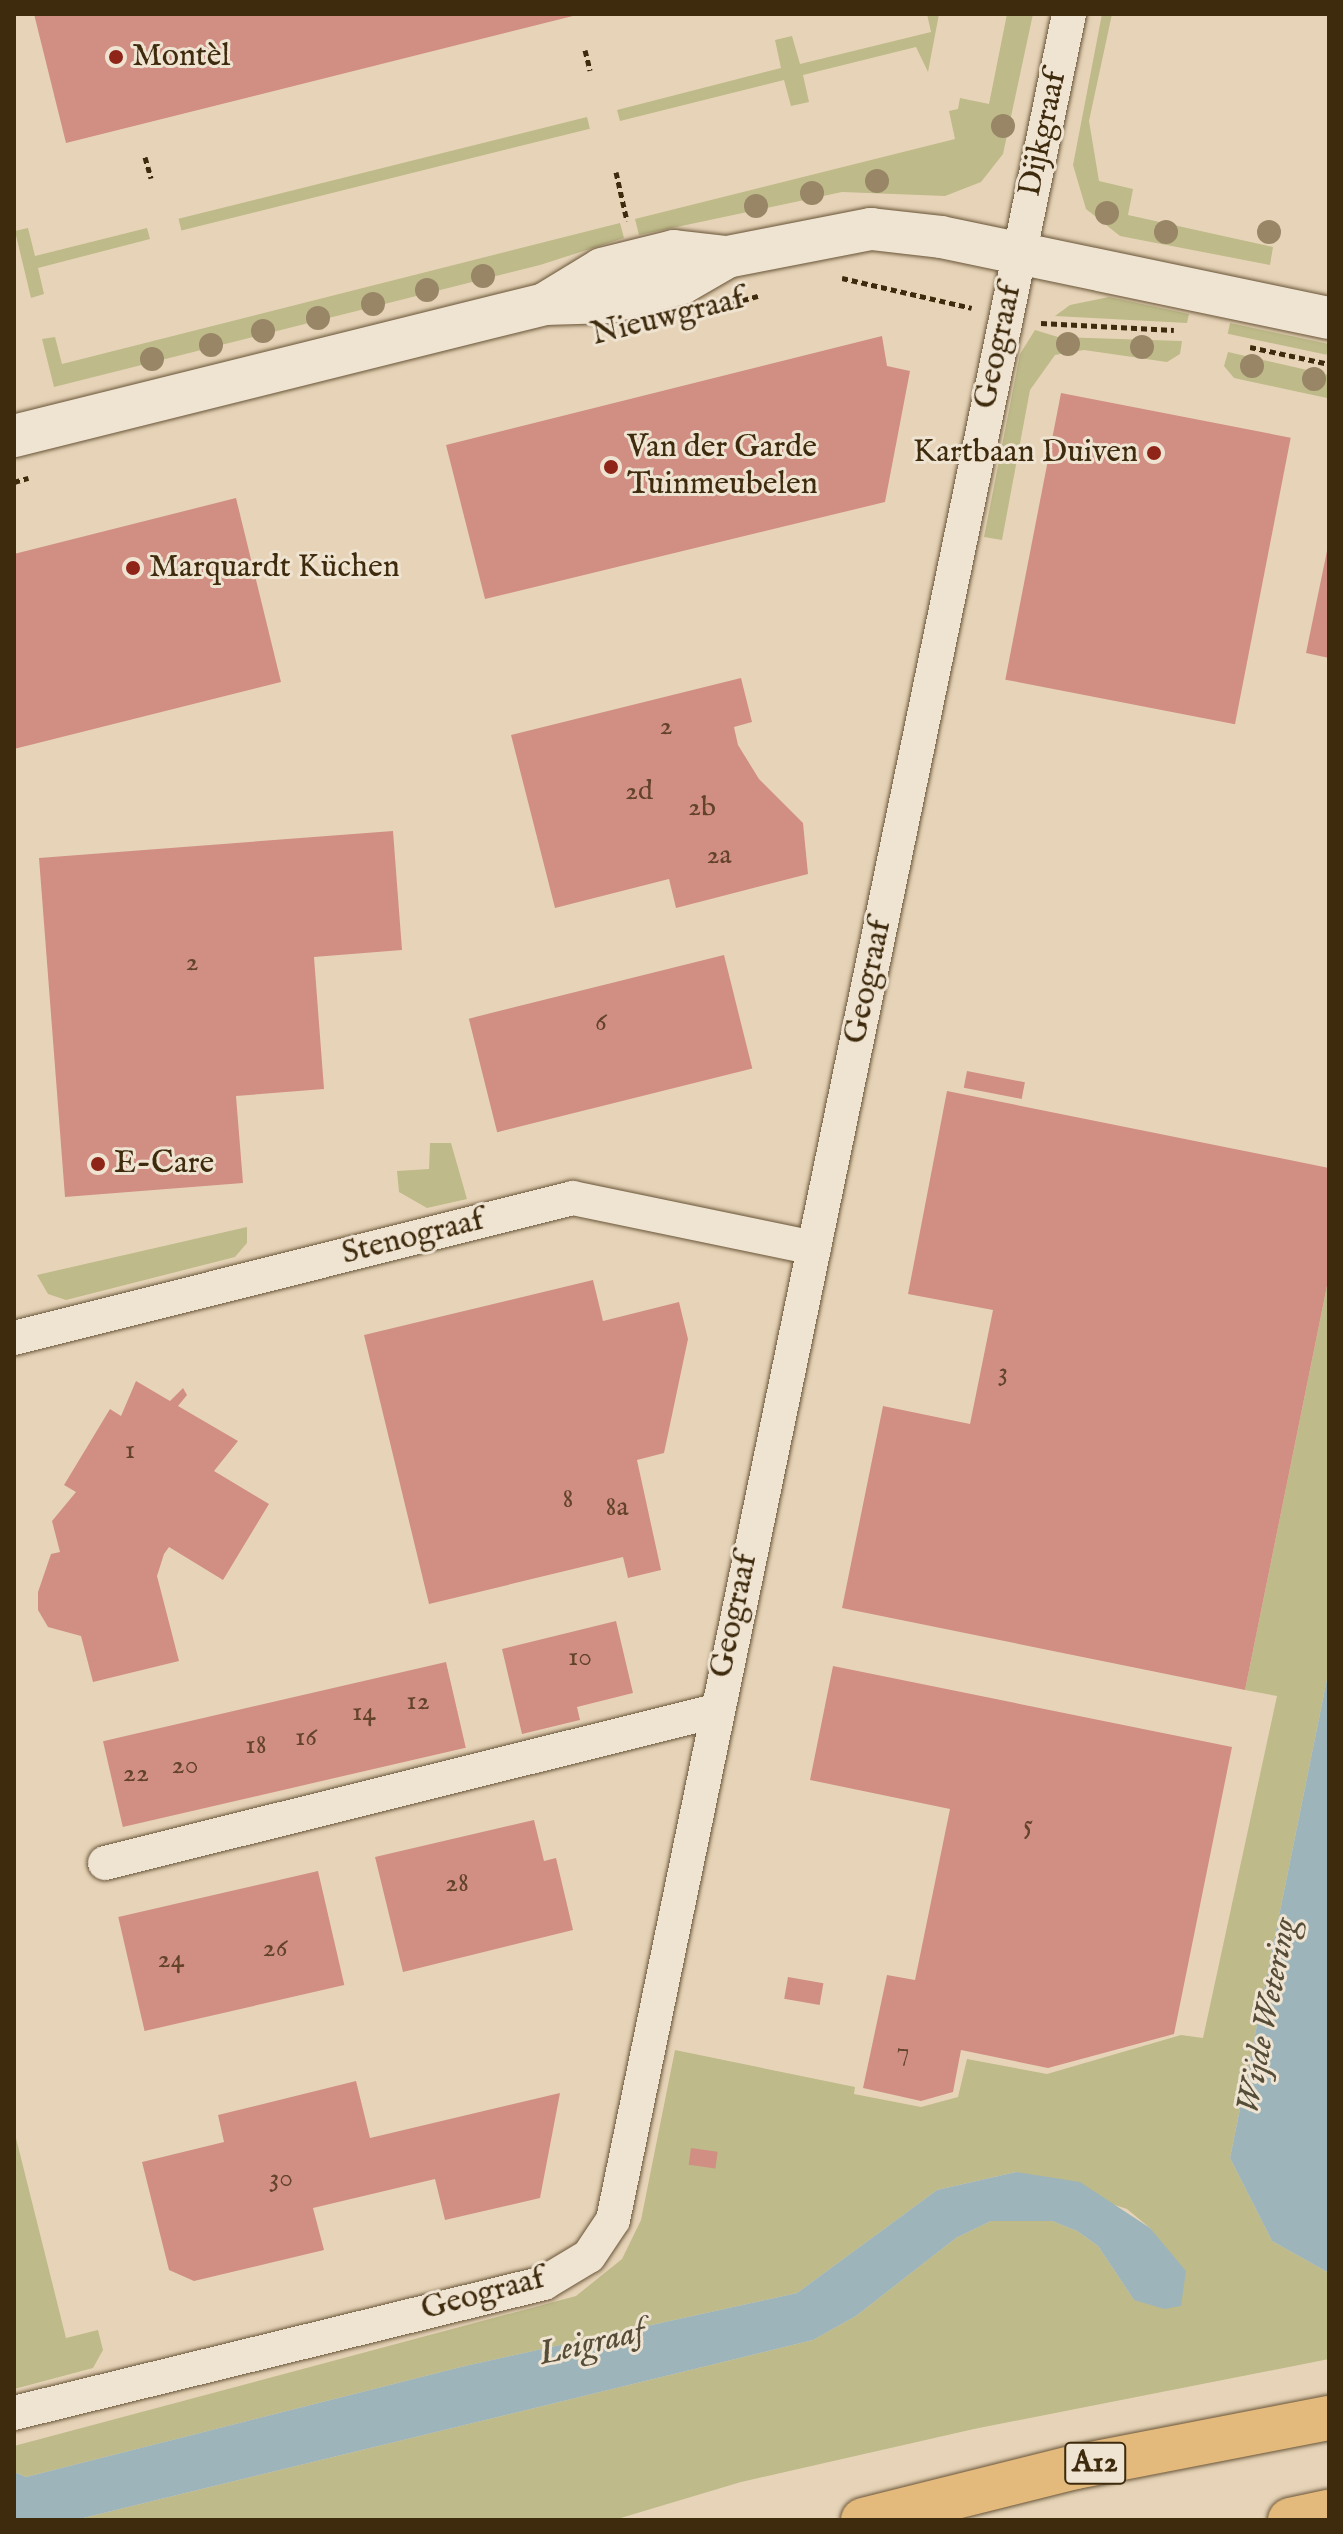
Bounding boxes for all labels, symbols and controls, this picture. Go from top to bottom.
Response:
place label: Montèl [132,38,230,76]
marker: Montèl [107,48,125,66]
street label: Dijkgraaf [1012,68,1076,200]
street label: Nieuwgraaf [588,280,748,356]
street label: Geograaf [967,282,1031,412]
place label: Van der Garde Tuinmeubelen [627,430,818,505]
place label: Kartbaan Duiven [913,434,1138,472]
marker: Kartbaan Duiven [1145,444,1163,462]
marker: Van der Garde Tuinmeubelen [602,458,620,476]
place label: Marquardt Küchen [149,549,400,587]
marker: Marquardt Küchen [124,559,142,577]
house number: 2 [659,710,673,744]
house number: 2d [625,775,653,809]
house number: 2b [688,791,716,825]
house number: 2a [706,839,732,873]
street label: Geograaf [837,917,901,1047]
house number: 2 [185,946,199,980]
house number: 6 [595,1006,607,1040]
place label: E-Care [114,1145,214,1183]
marker: E-Care [89,1155,107,1173]
street label: Stenograaf [338,1202,488,1274]
house number: 3 [998,1356,1008,1390]
house number: 1 [125,1434,135,1468]
house number: 8 [563,1483,573,1517]
house number: 8a [605,1491,629,1525]
street label: Geograaf [703,1551,767,1681]
house number: 10 [568,1641,592,1675]
house number: 12 [406,1685,430,1719]
house number: 14 [352,1696,376,1730]
house number: 16 [295,1721,317,1755]
house number: 18 [245,1729,267,1763]
house number: 20 [172,1749,198,1783]
house number: 22 [123,1757,149,1791]
house number: 5 [1023,1809,1033,1843]
house number: 28 [445,1867,469,1901]
water label: Wijde Wetering [1228,1915,1306,2117]
house number: 26 [263,1932,287,1966]
house number: 24 [158,1943,184,1977]
house number: 7 [896,2035,910,2069]
house number: 30 [269,2162,293,2196]
street label: Geograaf [417,2260,549,2330]
water label: Leigraaf [535,2311,649,2375]
road number: A12 [1063,2437,1127,2489]

